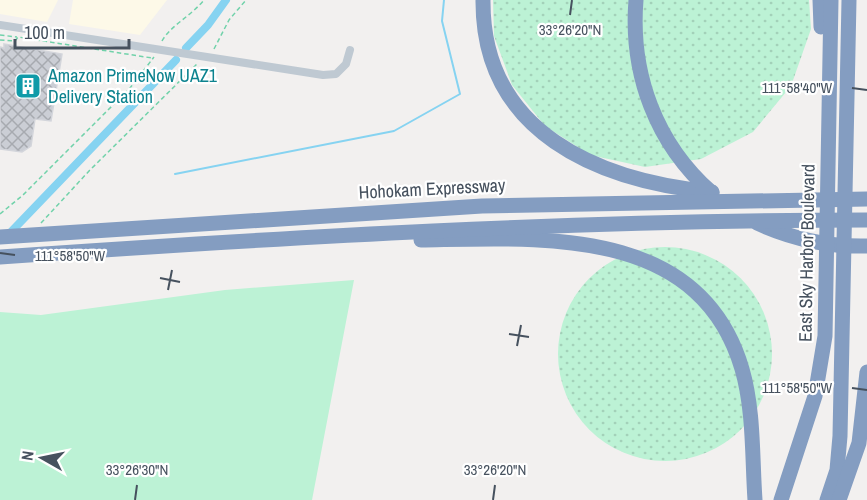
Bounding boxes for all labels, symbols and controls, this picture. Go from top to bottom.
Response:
scale bar [15,12,129,50]
text: 33°26'20"N [539,19,601,40]
text: 100 m [24,20,65,45]
place label: Amazon PrimeNow UAZ1 Delivery Station [47,63,218,109]
building icon: Amazon PrimeNow UAZ1 Delivery Station [13,71,43,101]
text: 111°58'40"W [762,77,833,98]
street label: East Sky Harbor Boulevard [792,164,821,342]
street label: Hohokam Expressway [358,172,507,205]
text: 111°58'50"W [35,245,106,266]
text: 111°58'50"W [762,377,833,398]
north arrow [12,428,72,488]
text: N [16,449,39,462]
text: 33°26'30"N [106,459,168,480]
text: 33°26'20"N [464,459,526,480]

